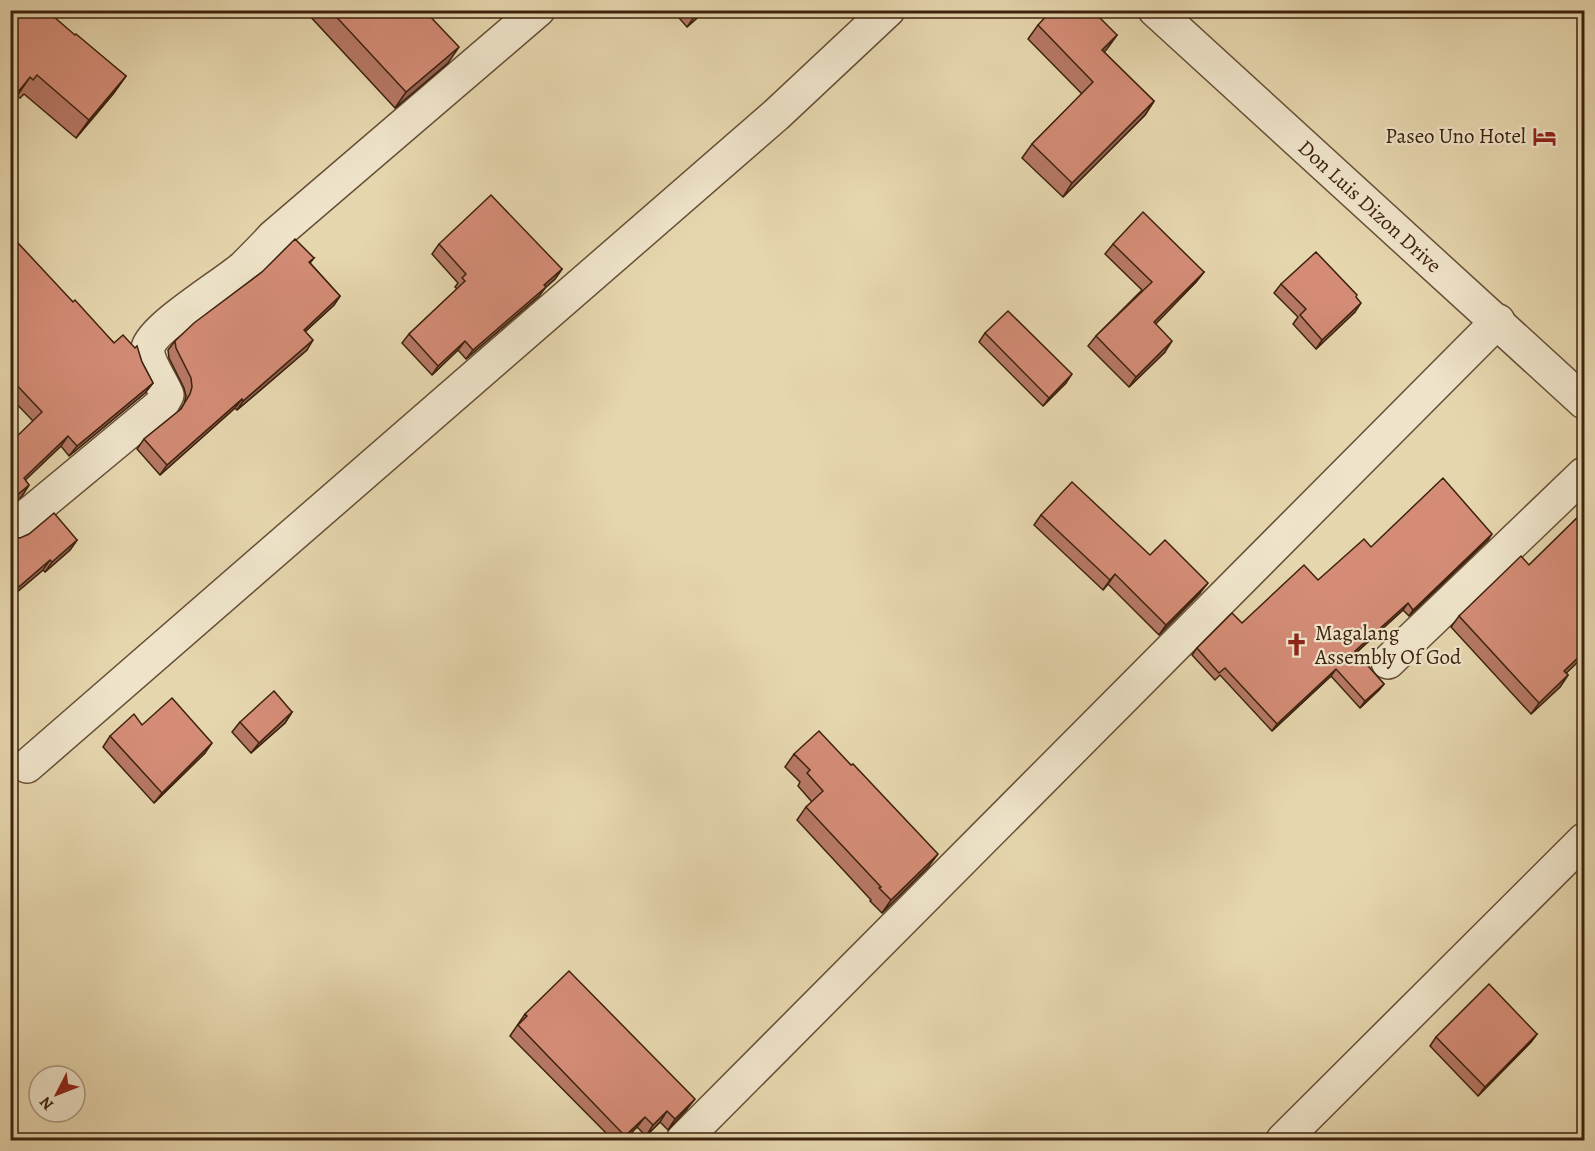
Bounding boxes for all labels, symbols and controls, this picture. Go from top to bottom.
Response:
place label: Paseo Uno Hotel [1385,122,1526,150]
hotel icon: Paseo Uno Hotel [1531,123,1557,149]
street label: Don Luis Dizon Drive [1292,133,1448,279]
place label: Magalang Assembly Of God [1314,619,1462,671]
church icon: Magalang Assembly Of God [1284,632,1310,658]
north arrow [27,1064,87,1124]
text: N [34,1091,59,1115]

